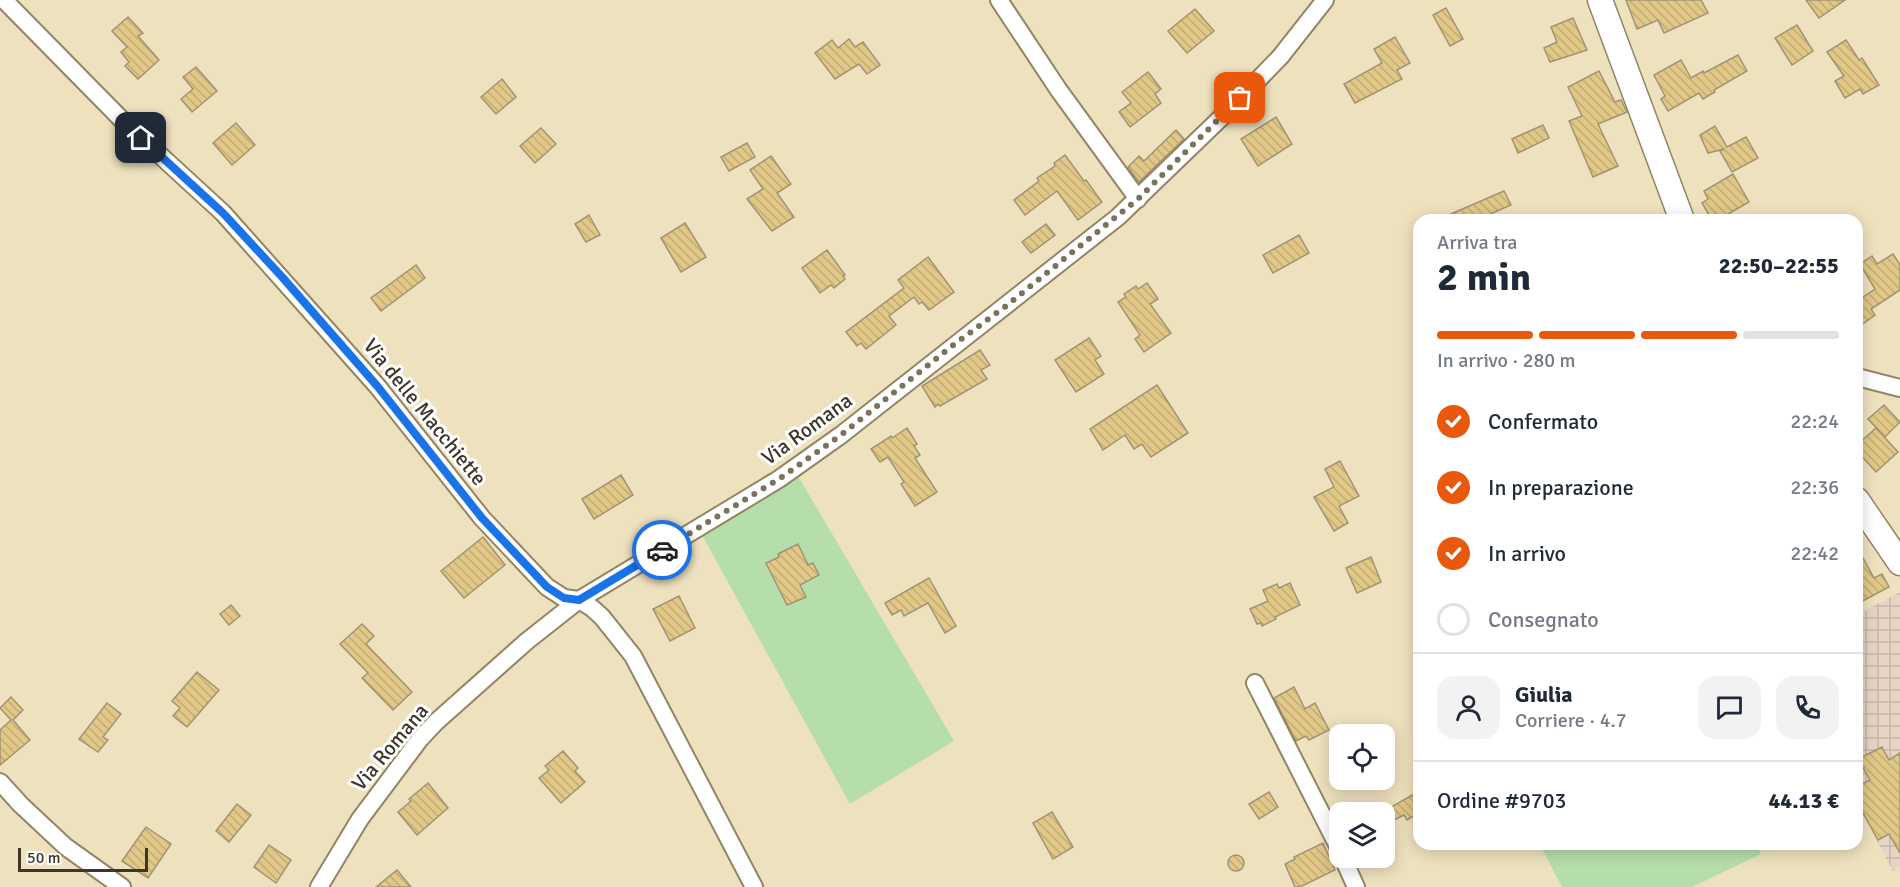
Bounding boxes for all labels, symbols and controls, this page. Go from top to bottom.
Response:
pin [1214,72,1265,123]
icon: bag [1223,81,1256,114]
pin [115,112,166,163]
icon: home [124,121,157,154]
text: Arriva tra [1437,230,1517,255]
text: 22:50–22:55 [1719,252,1839,279]
text: 2 min [1437,253,1531,301]
street label: Via delle Macchiette [358,333,492,491]
text: In arrivo · 280 m [1437,348,1575,373]
street label: Via Romana [757,387,857,471]
icon: check [1437,405,1470,438]
text: Confermato [1488,408,1598,435]
text: 22:24 [1790,409,1839,434]
icon: check [1437,471,1470,504]
text: In preparazione [1488,474,1634,501]
text: 22:36 [1790,475,1839,500]
courier [632,520,692,580]
icon: car [646,534,679,567]
icon: check [1437,537,1470,570]
text: In arrivo [1488,540,1566,567]
text: 22:42 [1790,541,1839,566]
text: Consegnato [1488,606,1599,633]
button: person [1437,676,1500,739]
button: chat [1698,676,1761,739]
button: phone [1776,676,1839,739]
text: Giulia [1515,681,1573,708]
street label: Via Romana [346,698,434,796]
text: Corriere · 4.7 [1515,708,1627,733]
map controls [1329,724,1395,868]
button: locate [1329,724,1395,790]
text: Ordine #9703 [1437,787,1566,814]
text: 44.13 € [1768,787,1839,814]
button: layers [1329,802,1395,868]
scale bar [18,845,148,872]
text: 50 m [27,848,61,868]

